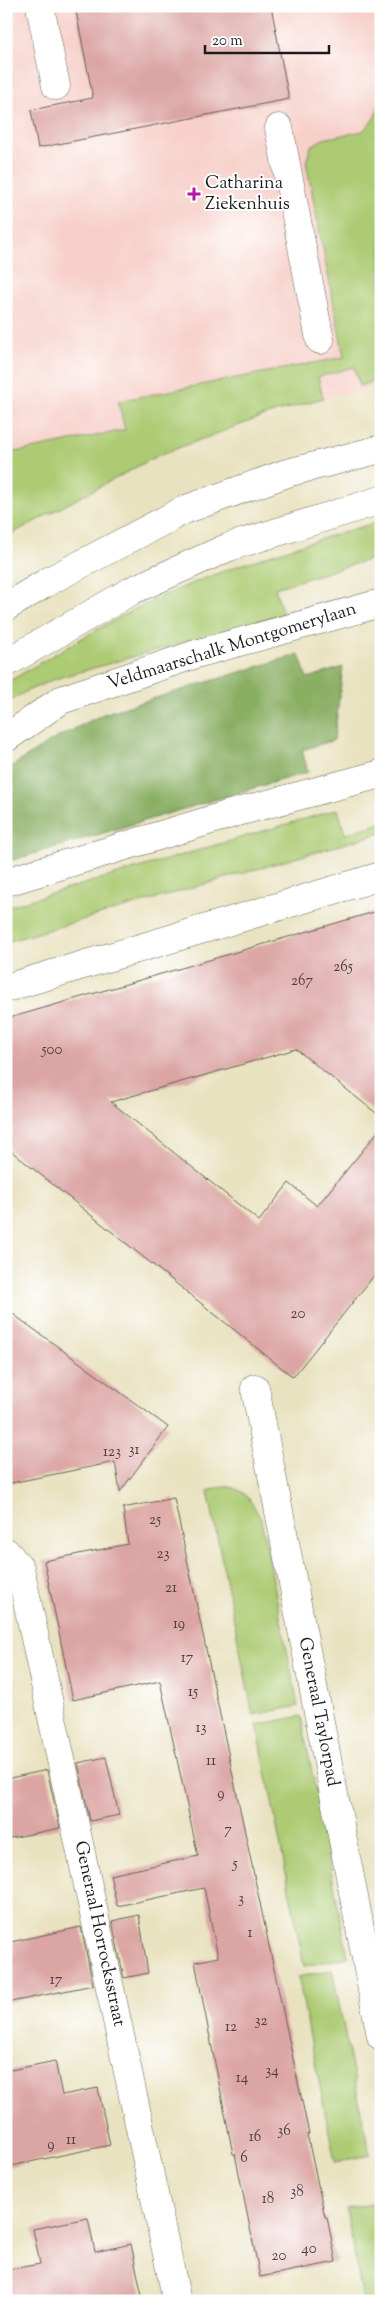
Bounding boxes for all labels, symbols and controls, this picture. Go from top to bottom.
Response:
scale bar [205,22,328,54]
text: 20 m [212,31,243,52]
place label: Catharina Ziekenhuis [205,171,290,218]
marker: Catharina Ziekenhuis [187,187,201,201]
street label: Veldmaarschalk Montgomerylaan [104,597,360,697]
house number: 265 [333,957,353,978]
house number: 267 [291,971,313,992]
house number: 500 [40,1040,63,1061]
house number: 20 [291,1304,306,1325]
house number: 31 [128,1440,140,1461]
house number: 123 [103,1442,121,1463]
house number: 25 [149,1510,161,1531]
house number: 23 [156,1544,170,1565]
house number: 21 [165,1578,177,1599]
house number: 19 [173,1614,185,1635]
street label: Generaal Taylorpad [291,1635,345,1789]
house number: 17 [181,1648,194,1669]
house number: 15 [188,1682,198,1703]
house number: 13 [195,1718,207,1739]
house number: 11 [206,1751,216,1772]
house number: 9 [217,1784,225,1805]
house number: 7 [224,1820,232,1841]
street label: Generaal Horrocksstraat [67,1839,131,2029]
house number: 5 [231,1854,238,1875]
house number: 3 [238,1889,244,1910]
house number: 1 [247,1923,253,1944]
house number: 17 [50,1970,63,1991]
house number: 32 [254,2011,268,2032]
house number: 12 [225,2017,237,2038]
house number: 34 [265,2061,279,2082]
house number: 14 [236,2068,249,2089]
house number: 36 [277,2121,291,2142]
house number: 16 [249,2127,261,2148]
house number: 11 [66,2130,76,2151]
house number: 9 [47,2135,55,2156]
house number: 6 [240,2148,248,2169]
house number: 38 [290,2182,304,2203]
house number: 18 [262,2189,274,2210]
house number: 40 [301,2239,317,2260]
house number: 20 [272,2246,287,2267]

